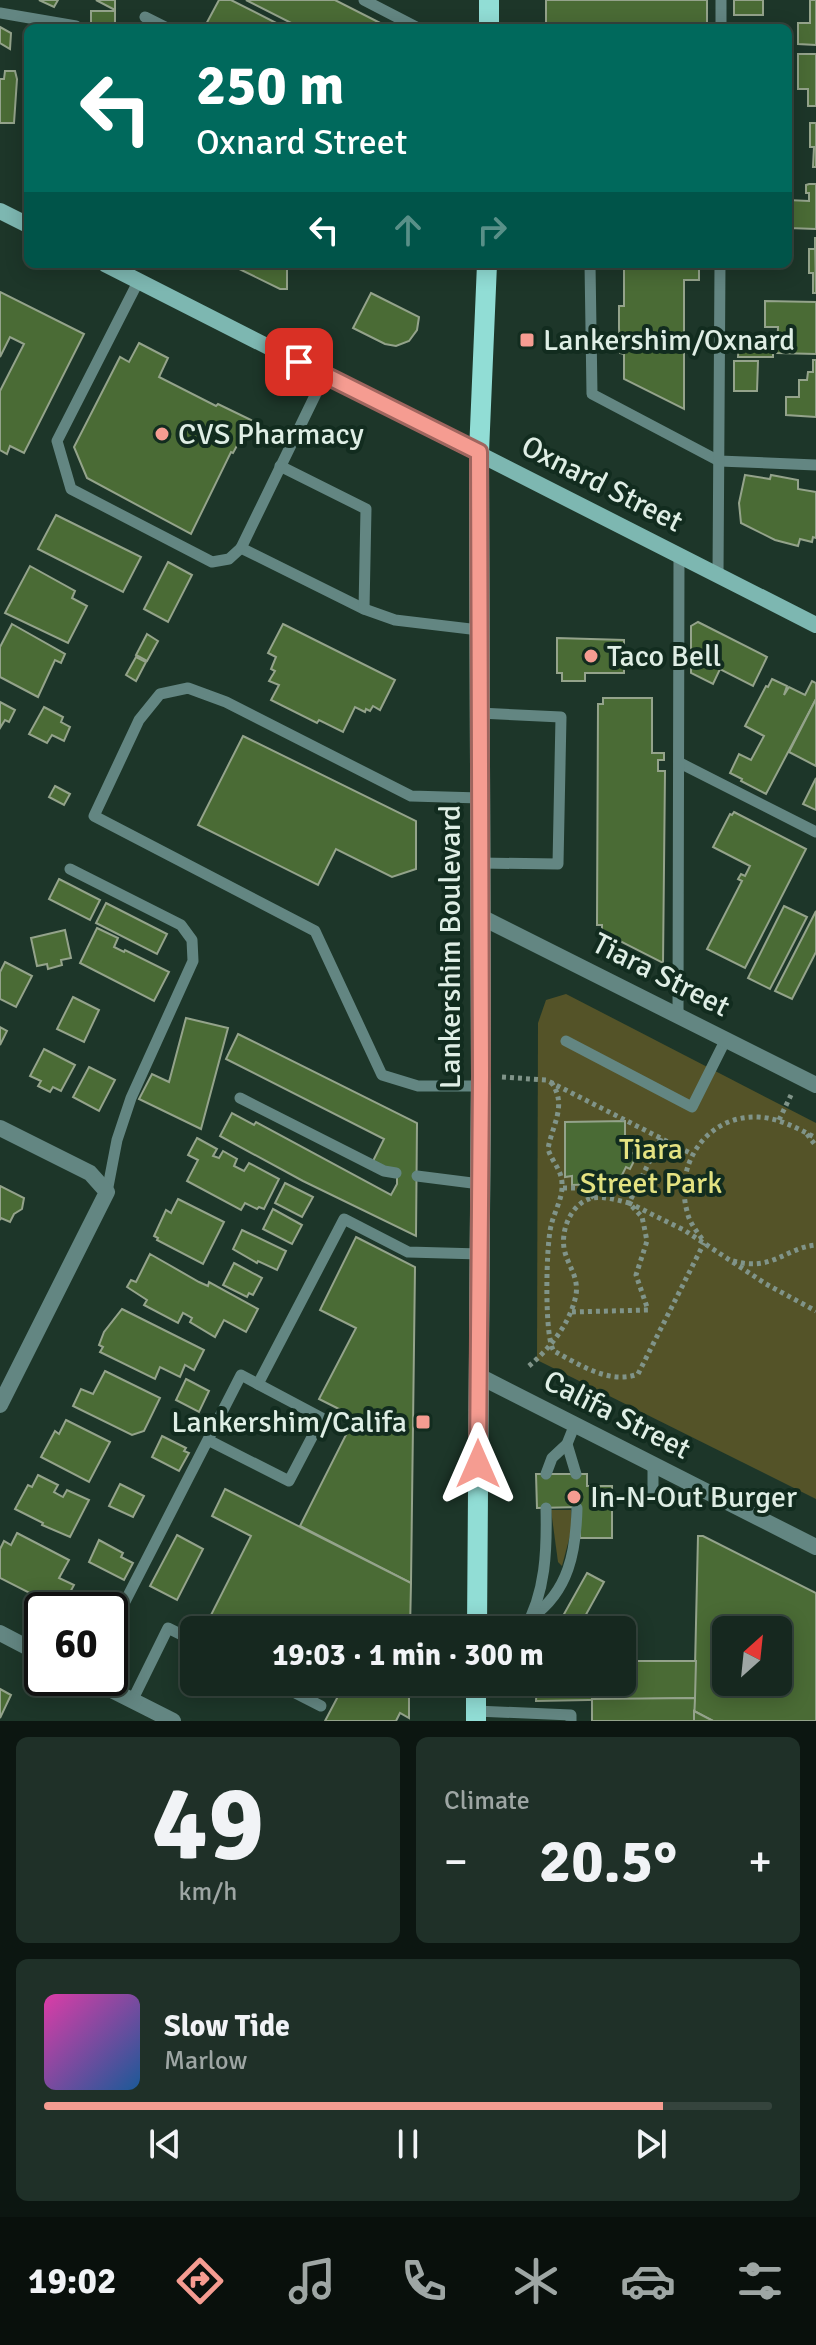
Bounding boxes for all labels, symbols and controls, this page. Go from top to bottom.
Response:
text: 250 m [196,51,344,120]
icon: left [64,56,168,160]
text: Oxnard Street [196,120,407,165]
icon: left [302,208,346,252]
icon: ahead [386,208,430,252]
icon: right [470,208,514,252]
place label: Lankershim/Oxnard [543,322,795,359]
pin [265,328,333,396]
marker: Lankershim/Oxnard [518,331,536,349]
icon: arrive [277,340,321,384]
place label: CVS Pharmacy [178,416,364,453]
marker: CVS Pharmacy [153,425,171,443]
street label: Oxnard Street [515,428,689,540]
place label: Taco Bell [607,638,721,675]
marker: Taco Bell [582,647,600,665]
street label: Lankershim Boulevard [432,805,469,1089]
street label: Tiara Street [586,925,736,1025]
park label: Tiara Street Park [580,1131,722,1202]
street label: Califa Street [537,1362,697,1468]
place label: Lankershim/Califa [171,1404,407,1441]
marker: Lankershim/Califa [414,1413,432,1431]
position arrow [436,1422,520,1506]
place label: In-N-Out Burger [590,1479,797,1516]
marker: In-N-Out Burger [565,1488,583,1506]
speed limit sign: 60 [24,1592,128,1696]
north arrow [712,1616,792,1696]
map controls [712,1616,792,1696]
text: 19:03 · 1 min · 300 m [272,1637,544,1674]
text: 49 [152,1760,264,1888]
text: Climate [444,1785,530,1817]
text: 20.5° [539,1825,677,1899]
text: − [444,1835,468,1889]
text: + [748,1835,772,1889]
text: km/h [179,1876,237,1908]
text: Slow Tide [164,2008,290,2045]
text: Marlow [164,2045,247,2077]
icon: previous [143,2122,187,2166]
icon: pause [386,2122,430,2166]
icon: next [629,2122,673,2166]
icon: directions [172,2253,228,2309]
icon: music [284,2253,340,2309]
icon: phone [396,2253,452,2309]
icon: climate [508,2253,564,2309]
icon: car [620,2253,676,2309]
icon: filters [732,2253,788,2309]
text: 19:02 [28,2259,116,2304]

